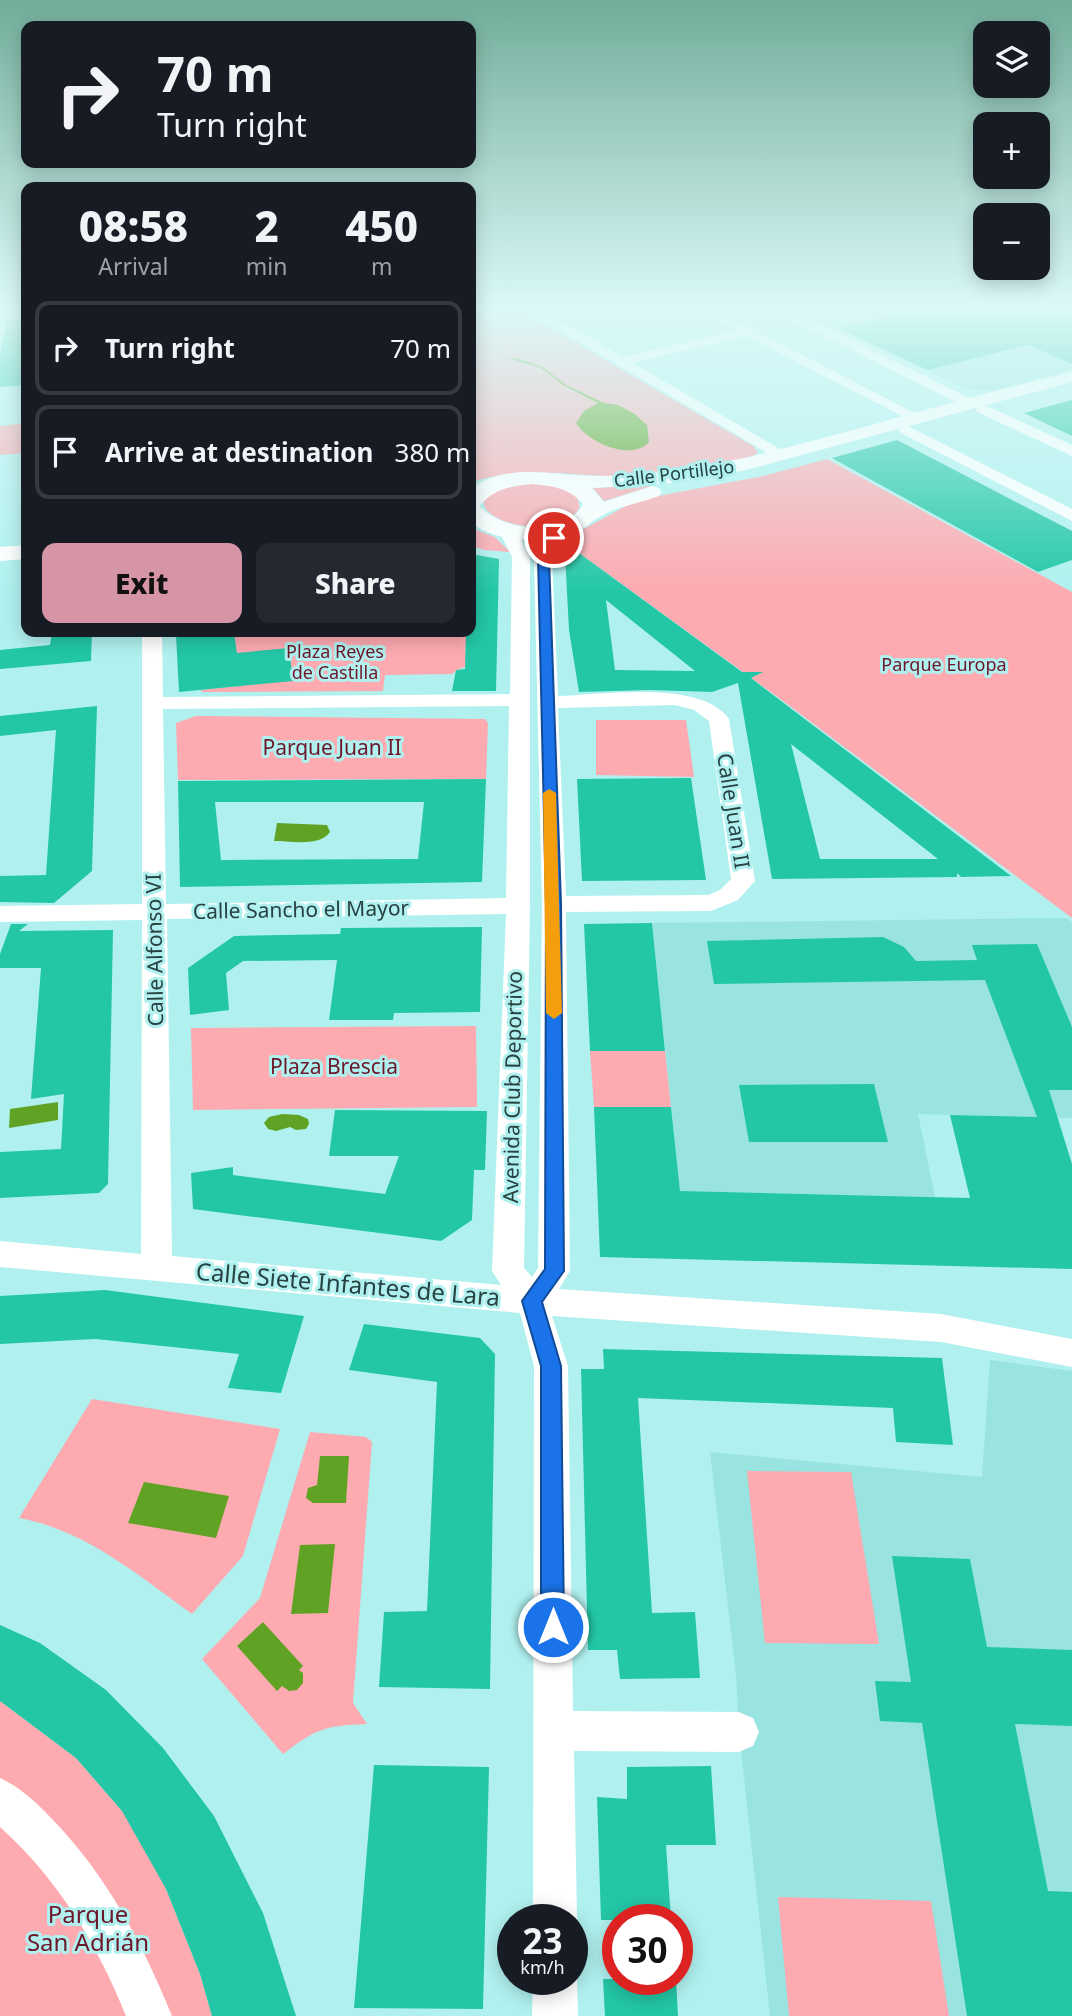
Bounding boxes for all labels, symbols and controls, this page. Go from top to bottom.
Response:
map controls [973,21,1050,280]
button: layers [973,21,1050,98]
text: 70 m [157,40,274,106]
icon: right [42,49,133,140]
text: Turn right [157,103,307,146]
button: + [973,112,1050,189]
text: 08:58 [79,197,188,254]
text: 2 [254,197,279,254]
text: 450 [345,197,418,254]
button: − [973,203,1050,280]
text: Arrival [98,250,168,282]
text: min [246,250,287,282]
text: m [371,250,392,282]
icon: right [46,329,84,367]
text: Turn right [105,330,235,366]
text: 70 m [390,330,451,366]
icon: arrive [46,433,84,471]
text: Arrive at destination [105,434,374,470]
text: 380 m [395,434,470,470]
street label: Calle Portillejo [612,454,735,492]
pin [524,508,584,568]
icon: arrive [535,519,573,557]
button: Exit [42,543,242,623]
button: Share [256,543,455,623]
park label: Plaza Reyes de Castilla [286,639,384,684]
park label: Parque Europa [881,652,1007,676]
park label: Parque Juan II [262,733,402,761]
street label: Calle Juan II [711,751,757,871]
street label: Calle Alfonso VI [139,873,169,1027]
street label: Calle Sancho el Mayor [193,893,410,925]
street label: Avenida Club Deportivo [496,971,528,1203]
park label: Plaza Brescia [270,1052,398,1080]
street label: Calle Siete Infantes de Lara [195,1254,502,1313]
position arrow [516,1590,590,1664]
park label: Parque San Adrián [27,1897,149,1958]
speed limit sign: 30 [602,1904,693,1995]
text: 23 [522,1917,563,1964]
text: km/h [520,1955,565,1979]

